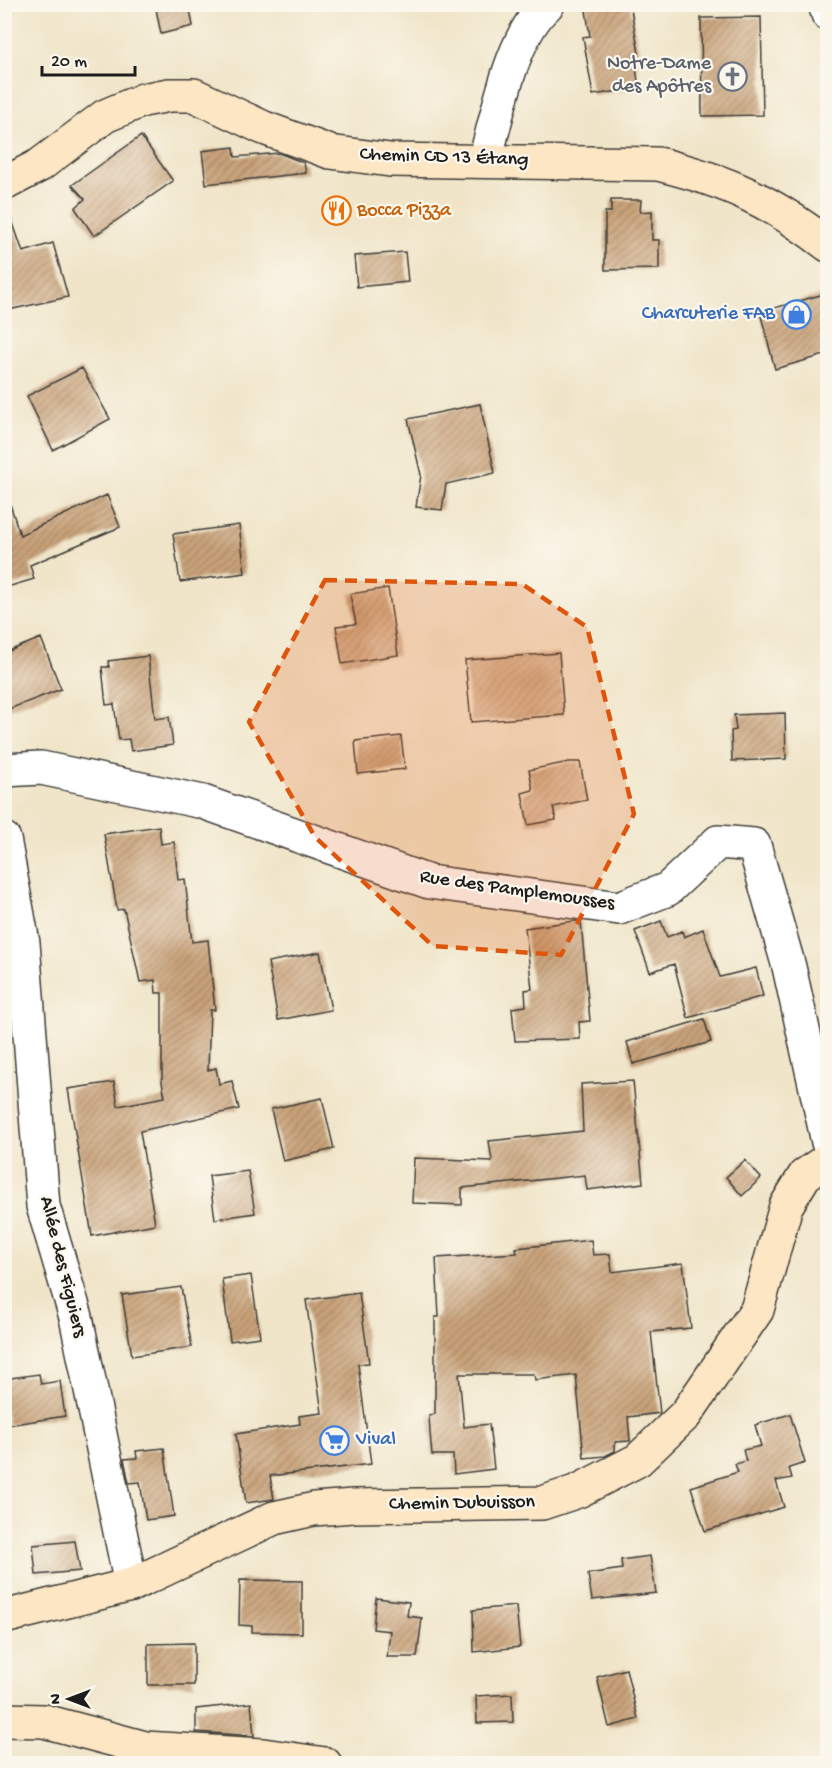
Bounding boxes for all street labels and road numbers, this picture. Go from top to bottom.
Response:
street label: Chemin CD 13 Étang [359,143,529,172]
street label: Rue des Pamplemousses [418,866,616,916]
street label: Allée des Figuiers [33,1194,91,1341]
street label: Chemin Dubuisson [389,1491,536,1517]

